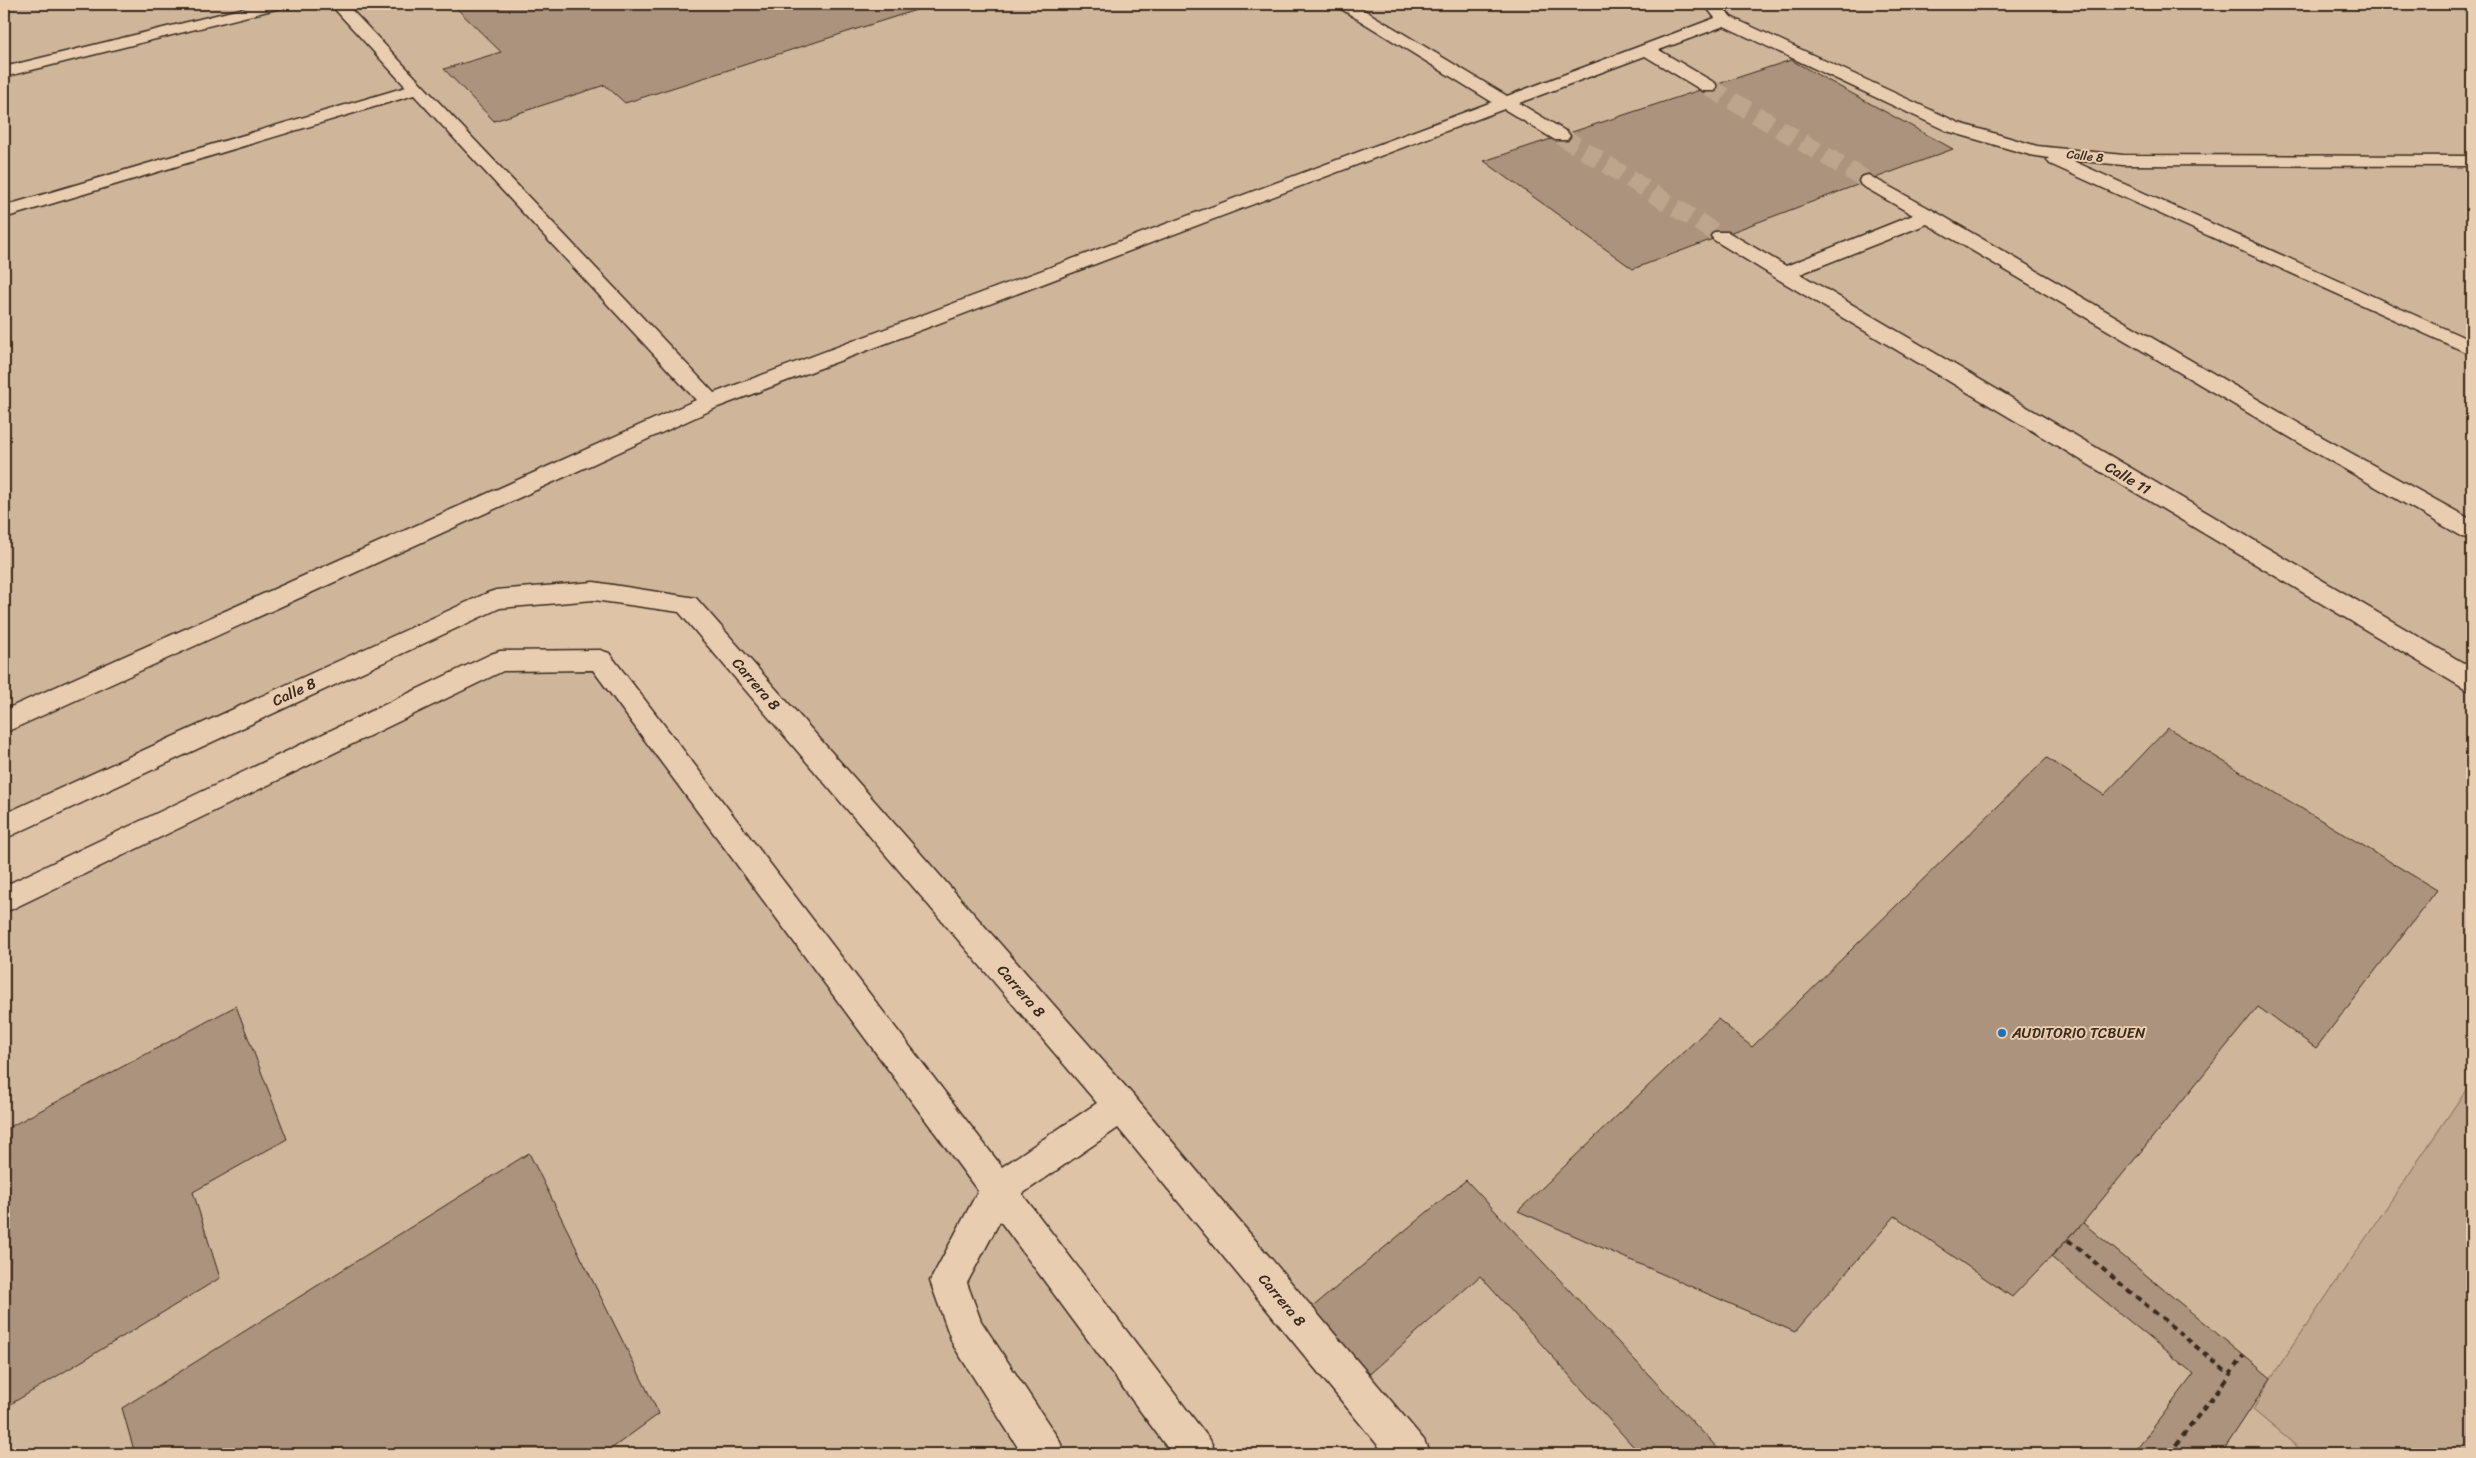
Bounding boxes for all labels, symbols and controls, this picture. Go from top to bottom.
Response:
street label: Calle 8 [2066,143,2104,169]
street label: Calle 11 [2100,454,2156,502]
street label: Carrera 8 [725,651,787,717]
street label: Calle 8 [268,670,320,714]
street label: Carrera 8 [990,958,1052,1024]
place label: AUDITORIO TCBUEN [2011,1020,2146,1046]
marker: AUDITORIO TCBUEN [1996,1027,2008,1039]
street label: Carrera 8 [1252,1267,1312,1333]

